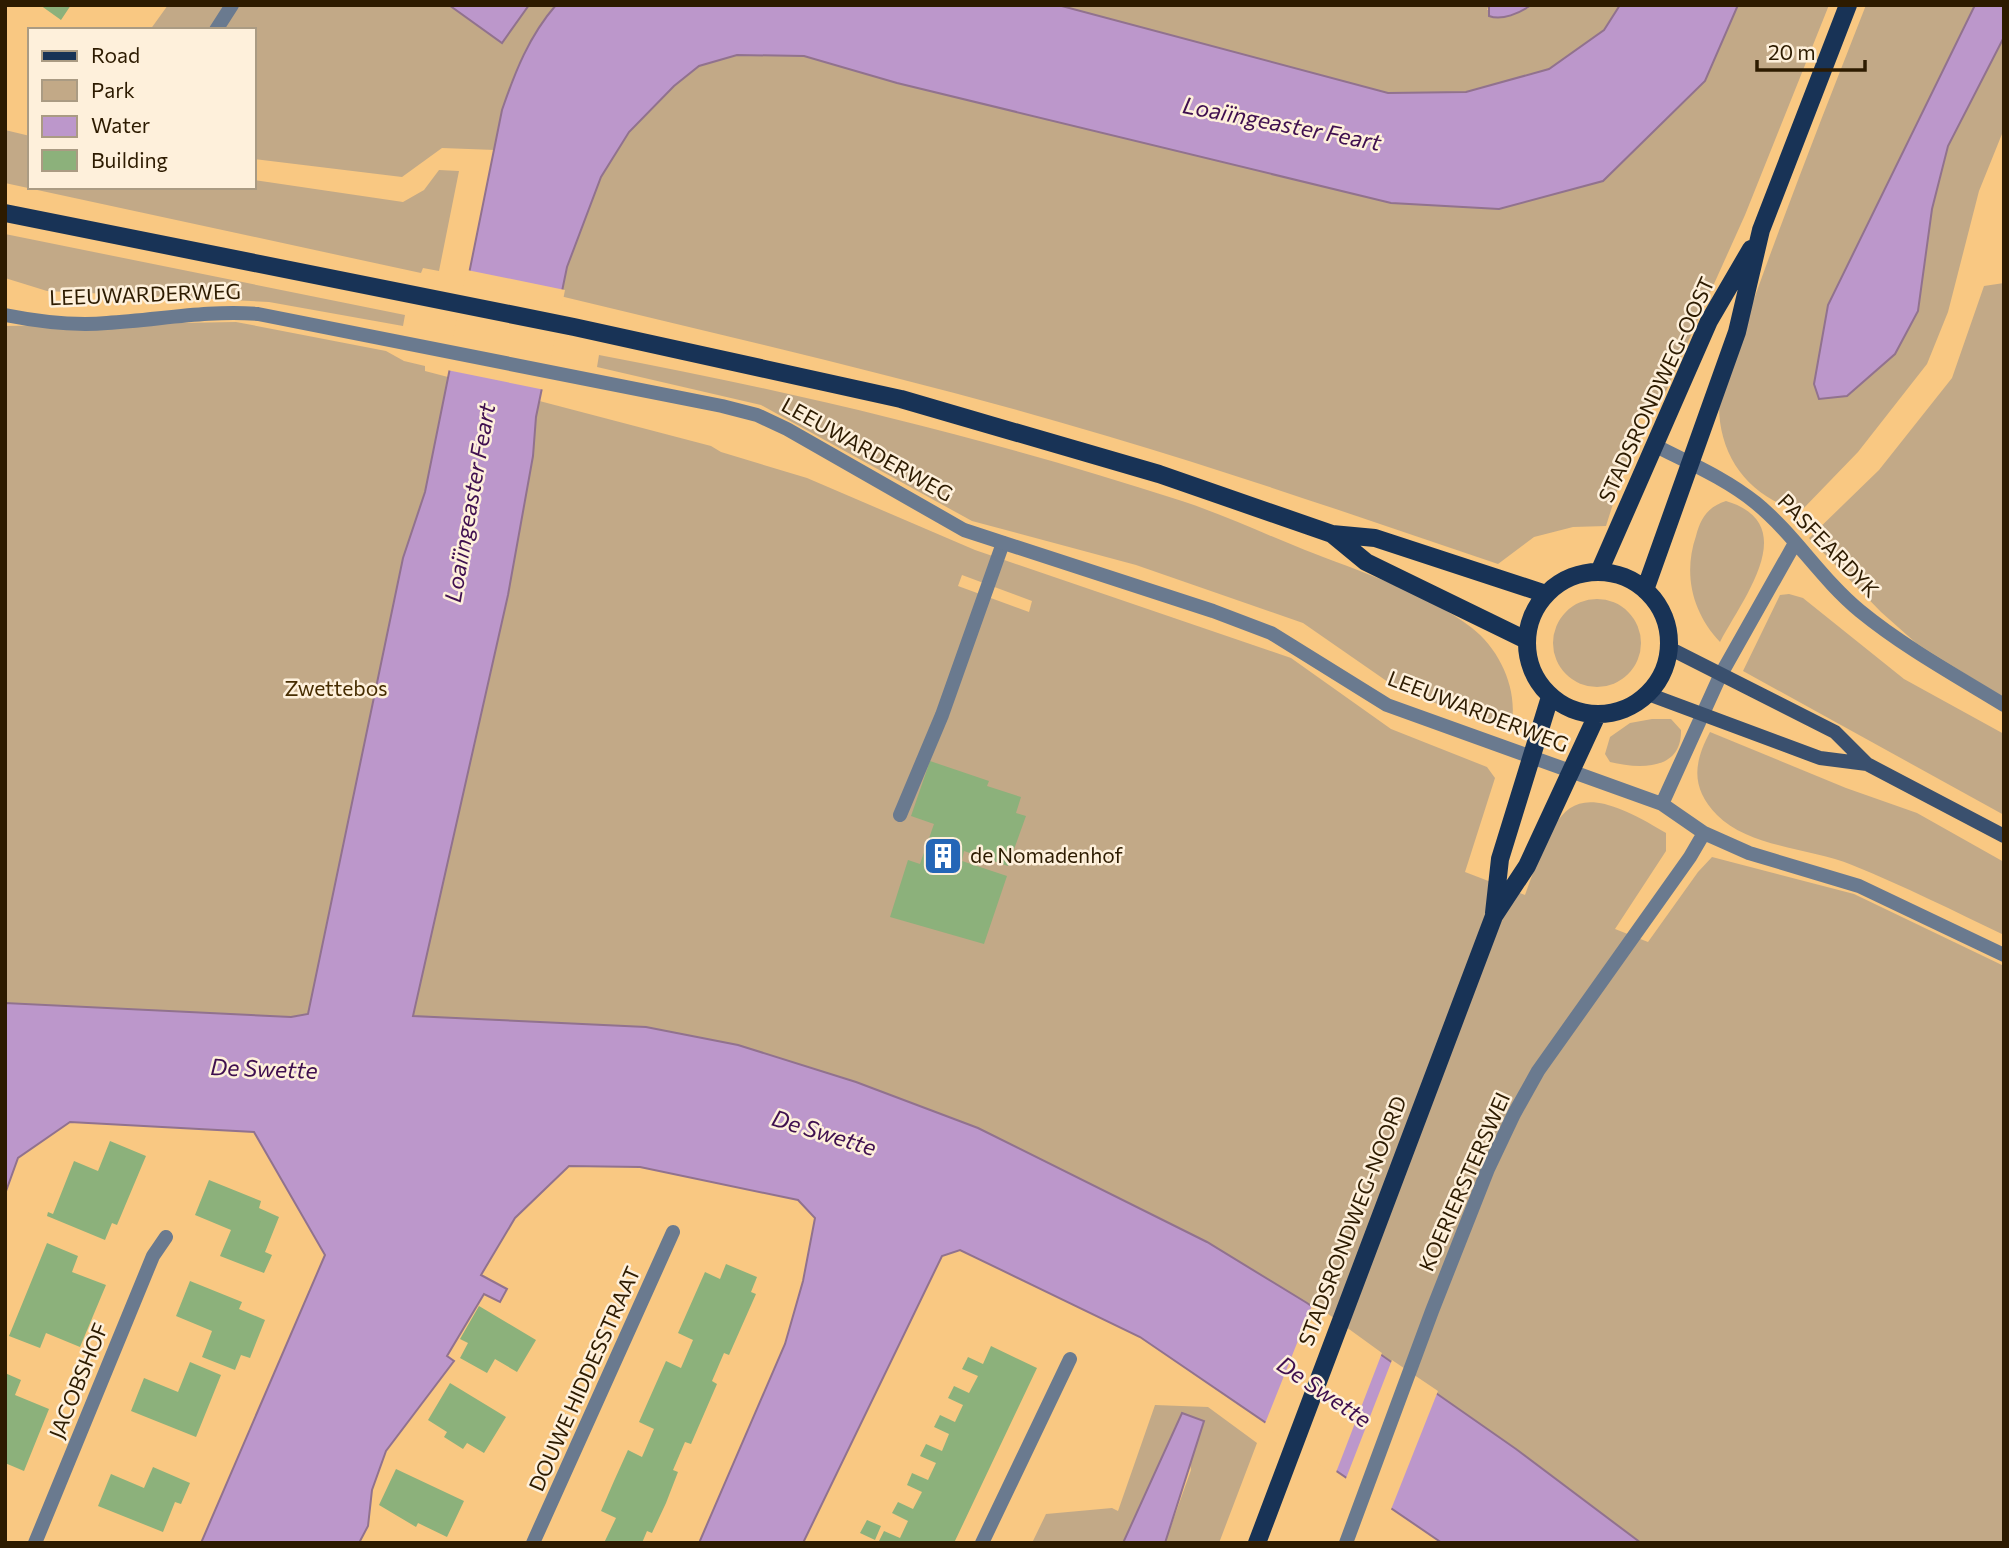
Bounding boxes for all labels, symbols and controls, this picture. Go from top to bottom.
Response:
legend [28,28,256,189]
scale bar [1757,28,1866,72]
text: 20 m [1768,39,1816,64]
text: Road [91,42,140,67]
text: Park [91,77,135,102]
water label: Loaiïngeaster Feart [1181,90,1384,156]
text: Water [91,112,150,137]
text: Building [91,147,168,172]
street label: STADSRONDWEG-OOST [1592,273,1719,506]
street label: LEEUWARDERWEG [49,278,241,309]
street label: LEEUWARDERWEG [778,391,958,506]
water label: Loaiïngeaster Feart [438,401,500,604]
street label: PASFEARDYK [1773,488,1885,602]
street label: LEEUWARDERWEG [1385,665,1572,757]
park label: Zwettebos [284,675,388,700]
building icon: de Nomadenhof [922,835,964,877]
place label: de Nomadenhof [970,842,1124,867]
water label: De Swette [210,1052,318,1084]
street label: KOERIERSTERSWEI [1413,1088,1514,1275]
street label: STADSRONDWEG-NOORD [1292,1092,1411,1349]
water label: De Swette [769,1103,880,1161]
street label: DOUWE HIDDESSTRAAT [523,1262,645,1495]
street label: JACOBSHOF [43,1319,112,1442]
water label: De Swette [1272,1350,1377,1433]

